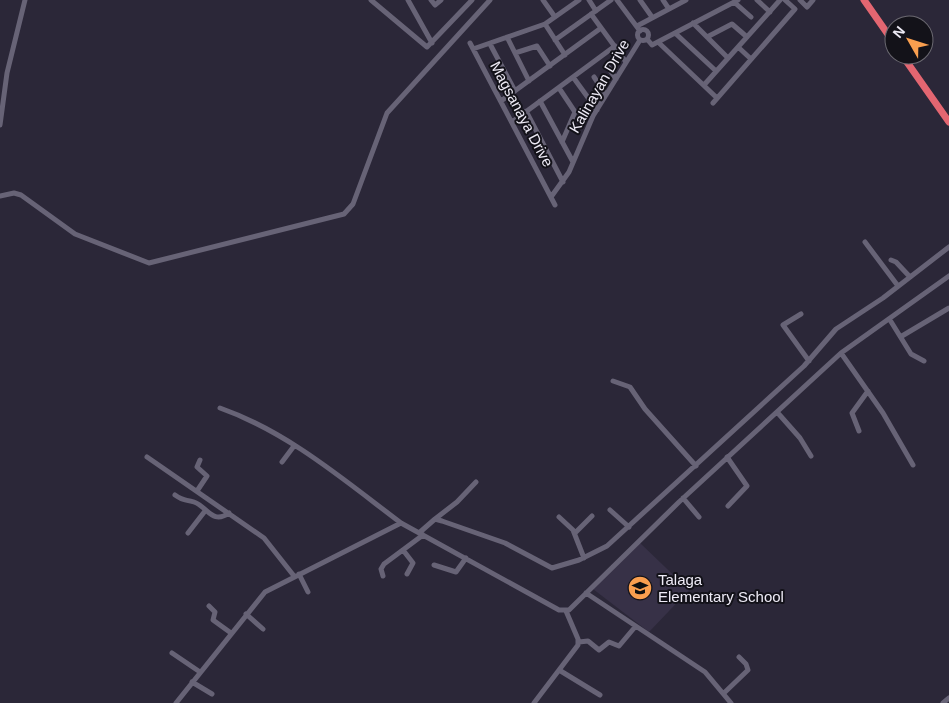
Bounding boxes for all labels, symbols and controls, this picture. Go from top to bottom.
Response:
north arrow [884,15,934,65]
text: N [889,23,908,41]
street label: Kalinayan Drive [565,36,633,136]
street label: Magsanaya Drive [487,58,557,170]
place label: Talaga Elementary School [658,571,784,605]
school or university icon: Talaga Elementary School [627,575,653,601]

